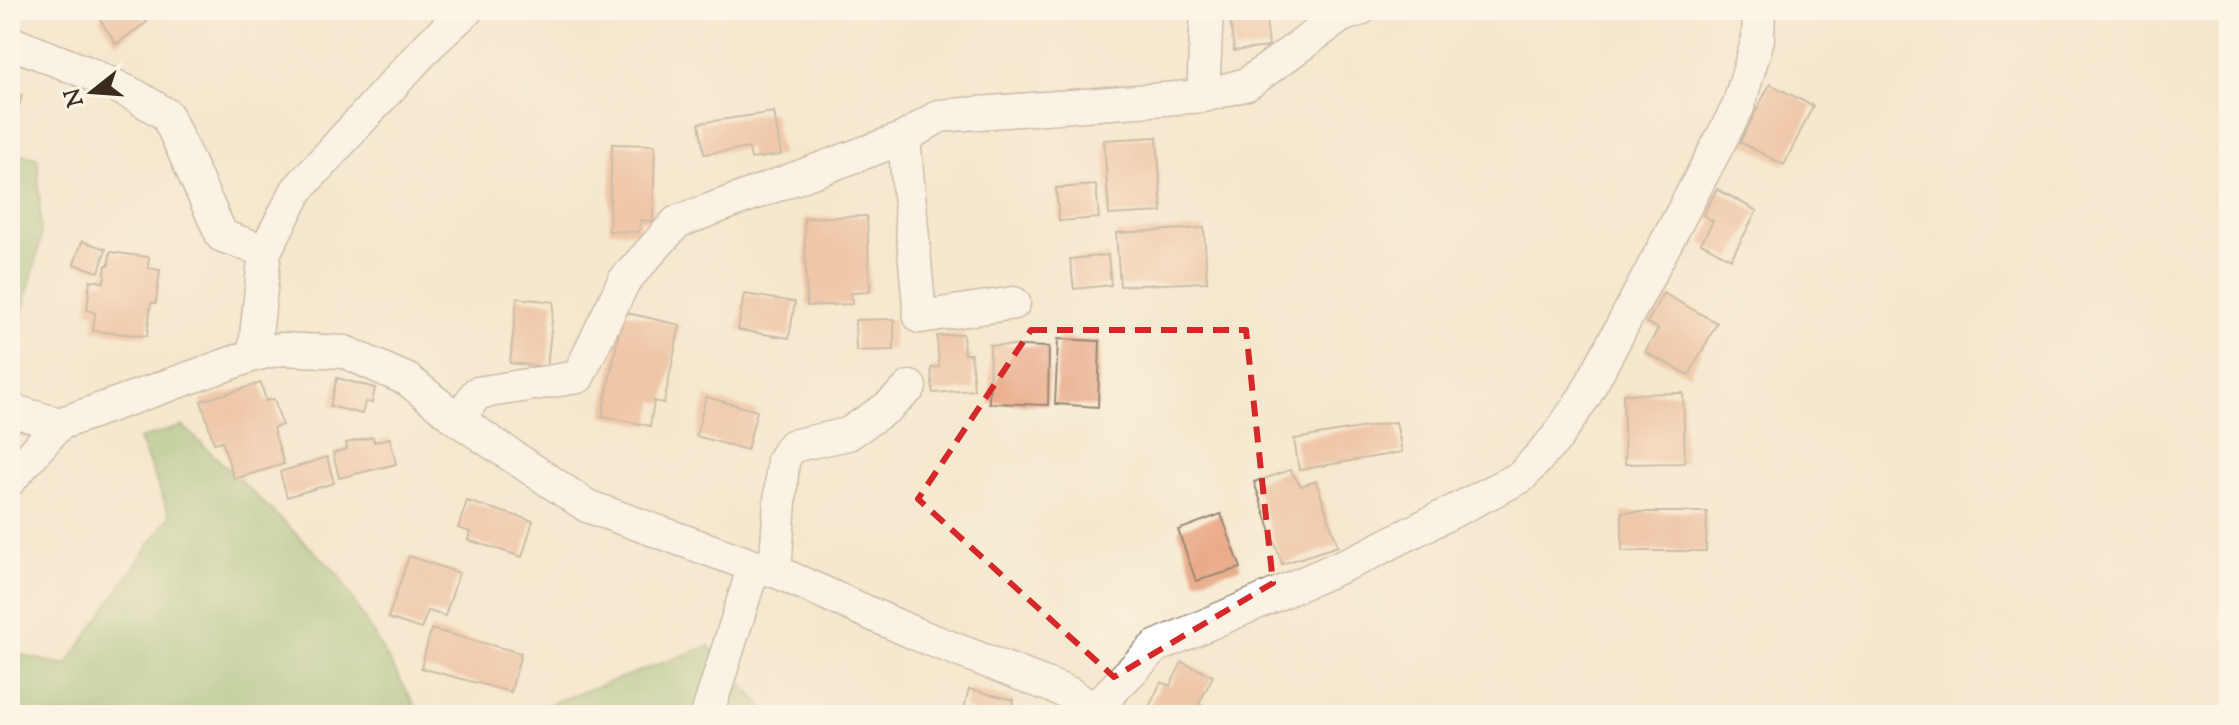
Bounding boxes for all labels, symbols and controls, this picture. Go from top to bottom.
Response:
north arrow [52,52,132,132]
text: N [58,83,94,110]

